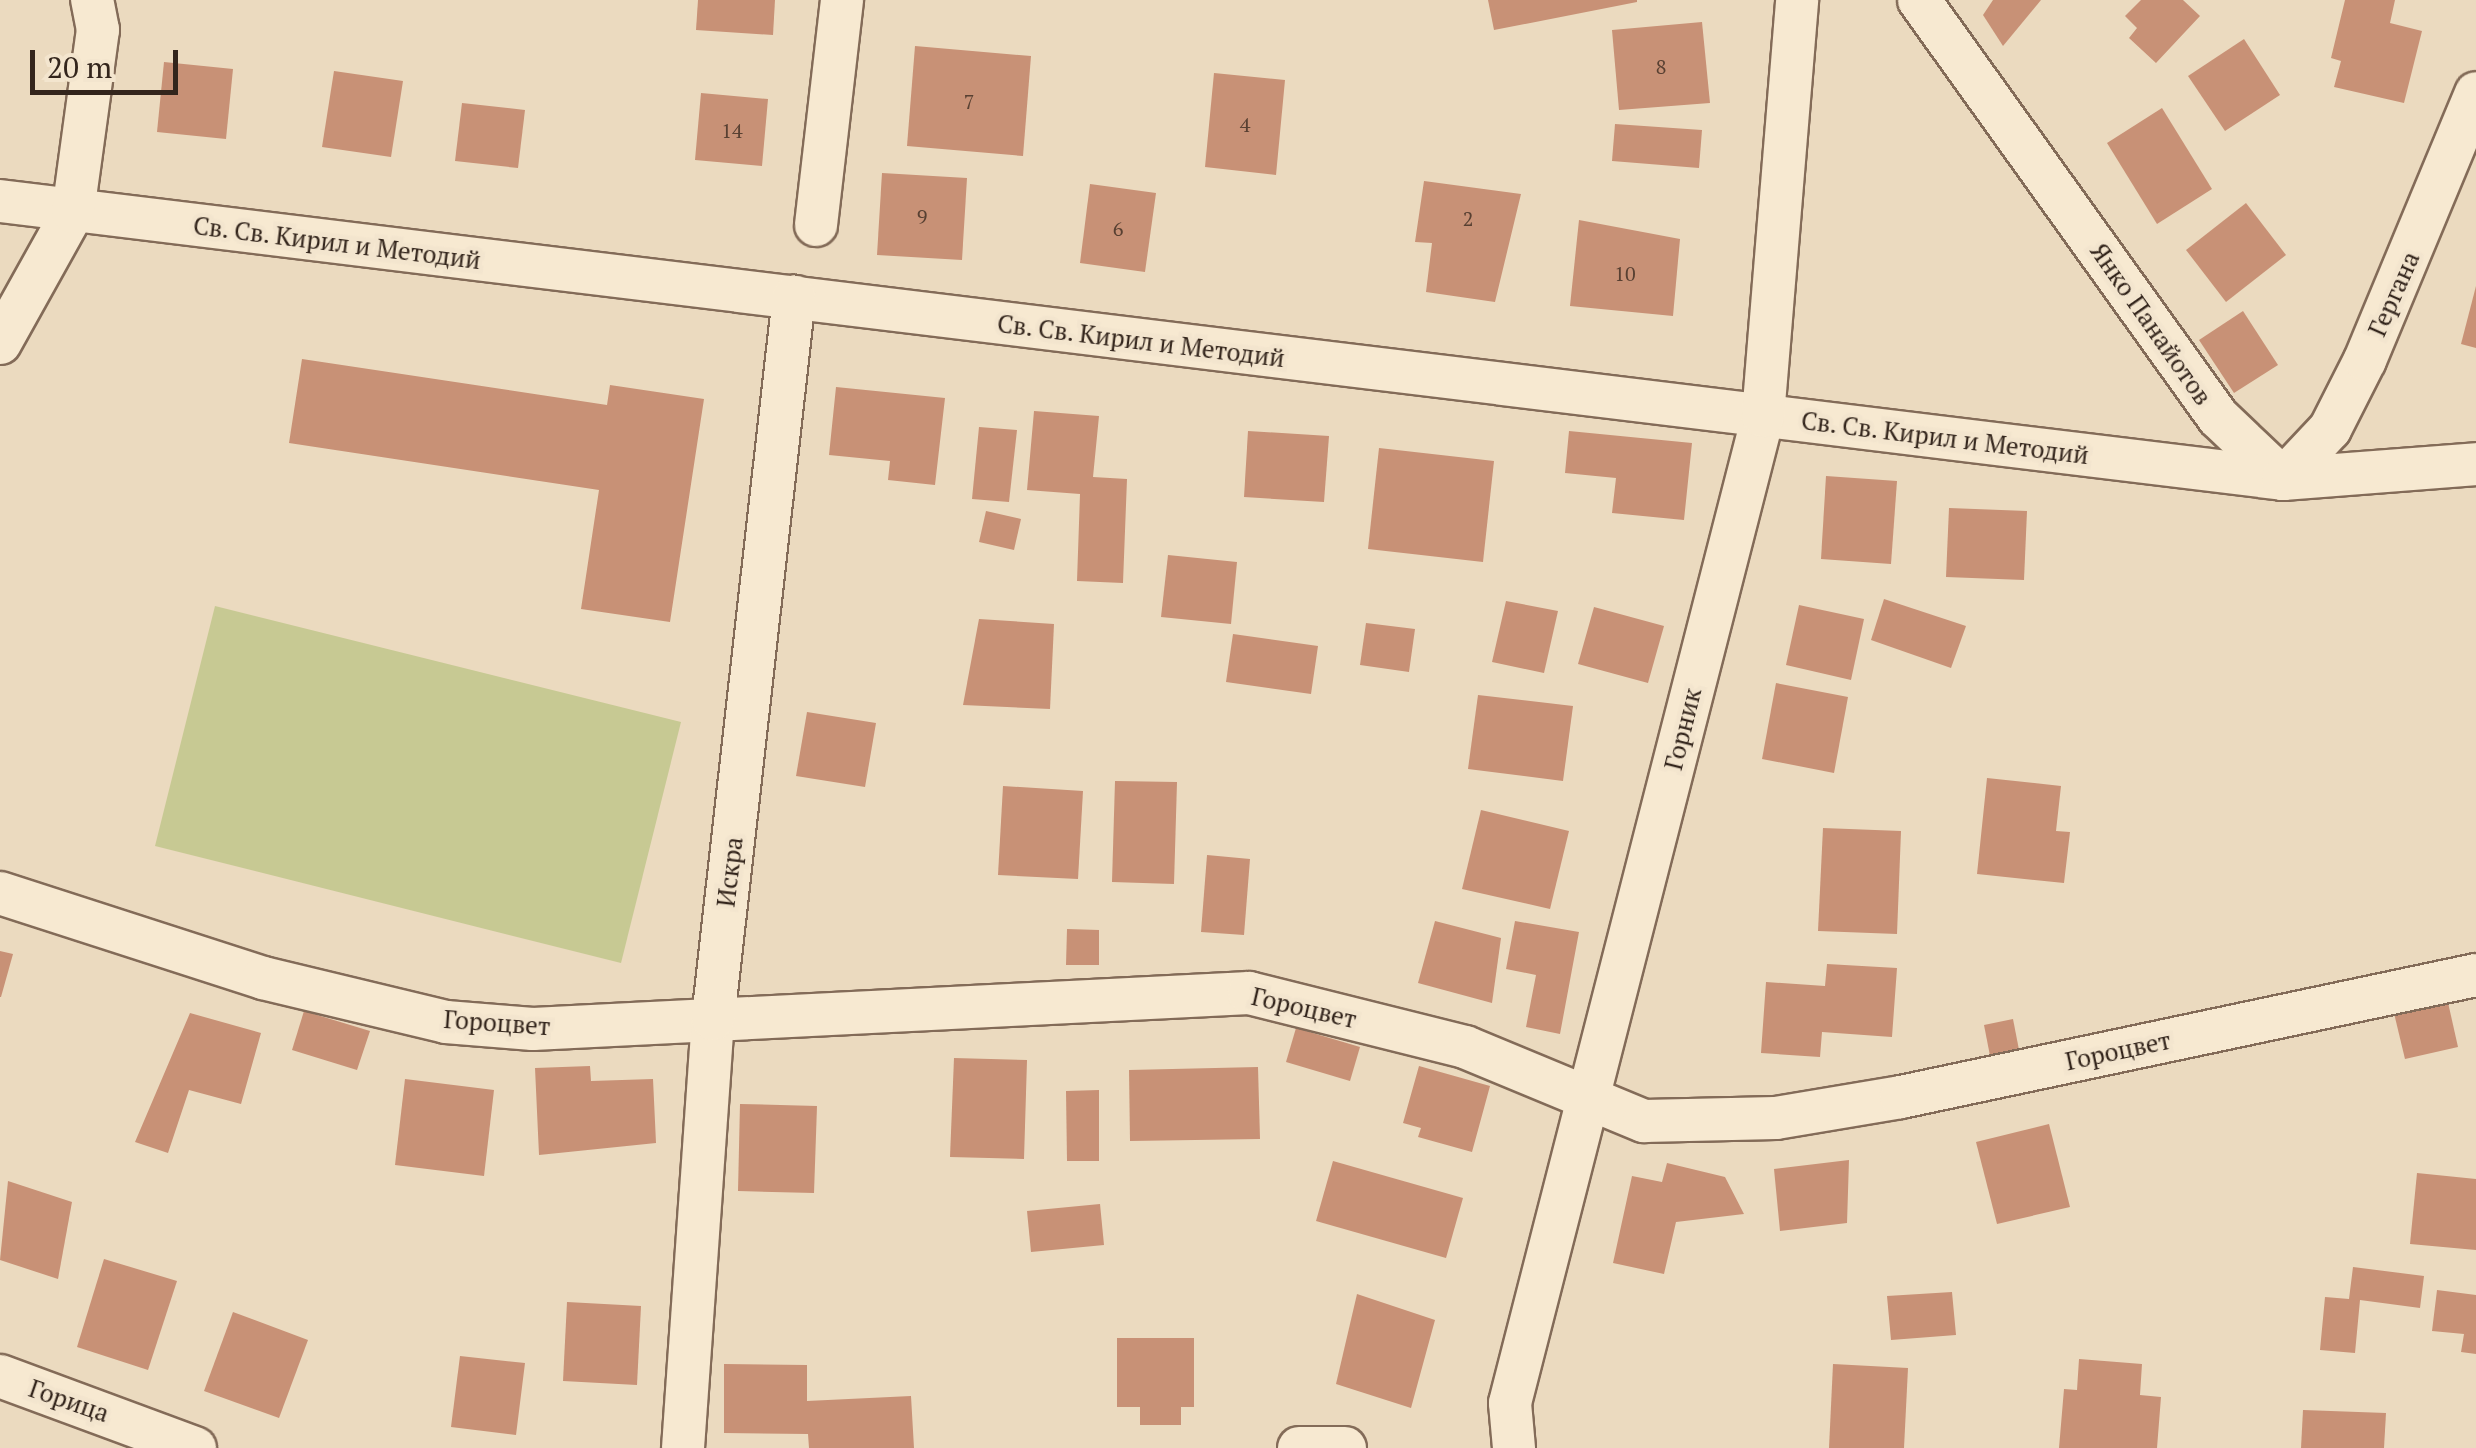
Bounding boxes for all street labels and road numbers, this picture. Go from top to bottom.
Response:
street label: Св. Св. Кирил и Методий [191,210,483,276]
street label: Янко Панайотов [2084,237,2218,411]
street label: Гергана [2362,247,2426,341]
street label: Св. Св. Кирил и Методий [995,308,1287,374]
street label: Св. Св. Кирил и Методий [1799,405,2091,471]
street label: Горник [1658,685,1708,773]
street label: Искра [711,835,749,909]
street label: Гороцвет [1249,981,1359,1035]
street label: Гороцвет [443,1004,551,1042]
street label: Гороцвет [2063,1025,2173,1077]
street label: Горица [25,1373,113,1429]

